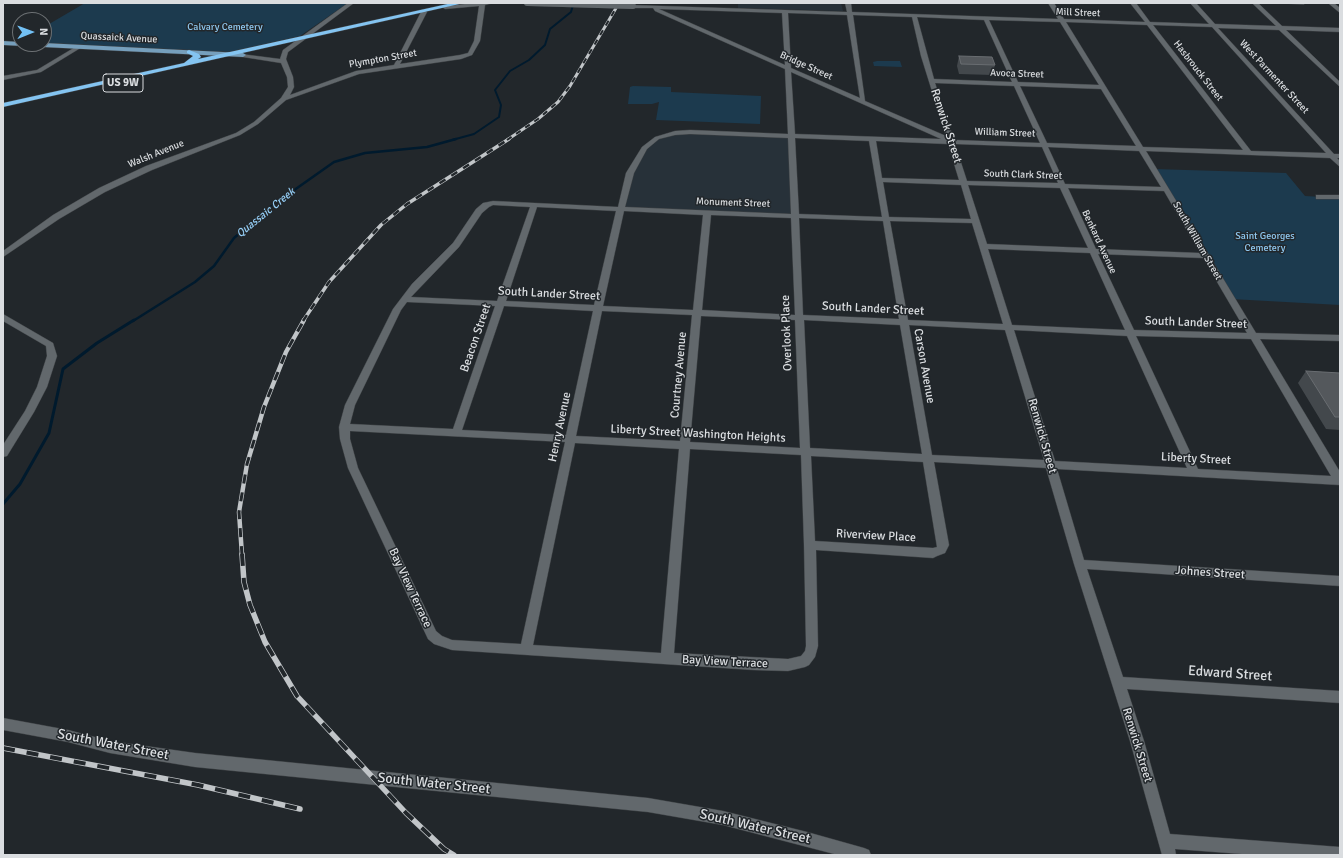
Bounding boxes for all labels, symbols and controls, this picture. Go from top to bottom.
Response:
street label: Mill Street [1055,6,1101,20]
north arrow [12,12,52,52]
park label: Calvary Cemetery [187,21,263,33]
text: N [37,28,50,36]
street label: Quassaick Avenue [80,30,158,46]
street label: Hasbrouck Street [1171,38,1225,104]
street label: West Parmenter Street [1237,38,1311,116]
street label: Plympton Street [348,47,418,71]
street label: Bridge Street [778,49,834,83]
street label: Avoca Street [990,67,1044,81]
road number: US 9W [103,74,143,92]
street label: Renwick Street [927,87,965,165]
street label: William Street [974,126,1036,140]
street label: Walsh Avenue [126,137,186,171]
street label: South Clark Street [984,168,1062,182]
water label: Quassaic Creek [234,185,298,241]
street label: Monument Street [696,196,770,210]
street label: South William Street [1170,200,1224,282]
street label: Benkard Avenue [1079,208,1119,276]
park label: Saint Georges Cemetery [1235,230,1295,254]
street label: South Lander Street [498,284,600,304]
street label: Overlook Place [778,295,796,371]
street label: South Lander Street [822,299,924,319]
street label: Beacon Street [458,302,494,374]
street label: South Lander Street [1145,314,1247,332]
street label: Carson Avenue [910,327,938,405]
street label: Courtney Avenue [668,331,690,419]
street label: Henry Avenue [546,391,574,463]
street label: Renwick Street [1024,397,1060,475]
street label: Liberty Street Washington Heights [610,422,786,446]
street label: Liberty Street [1161,450,1231,468]
street label: Riverview Place [836,527,916,545]
street label: Bay View Terrace [385,546,435,630]
street label: Johnes Street [1175,563,1245,583]
street label: Bay View Terrace [682,653,768,671]
street label: Edward Street [1187,663,1273,685]
street label: Renwick Street [1119,706,1155,784]
street label: South Water Street [56,726,170,764]
street label: South Water Street [377,770,491,798]
street label: South Water Street [698,806,812,848]

